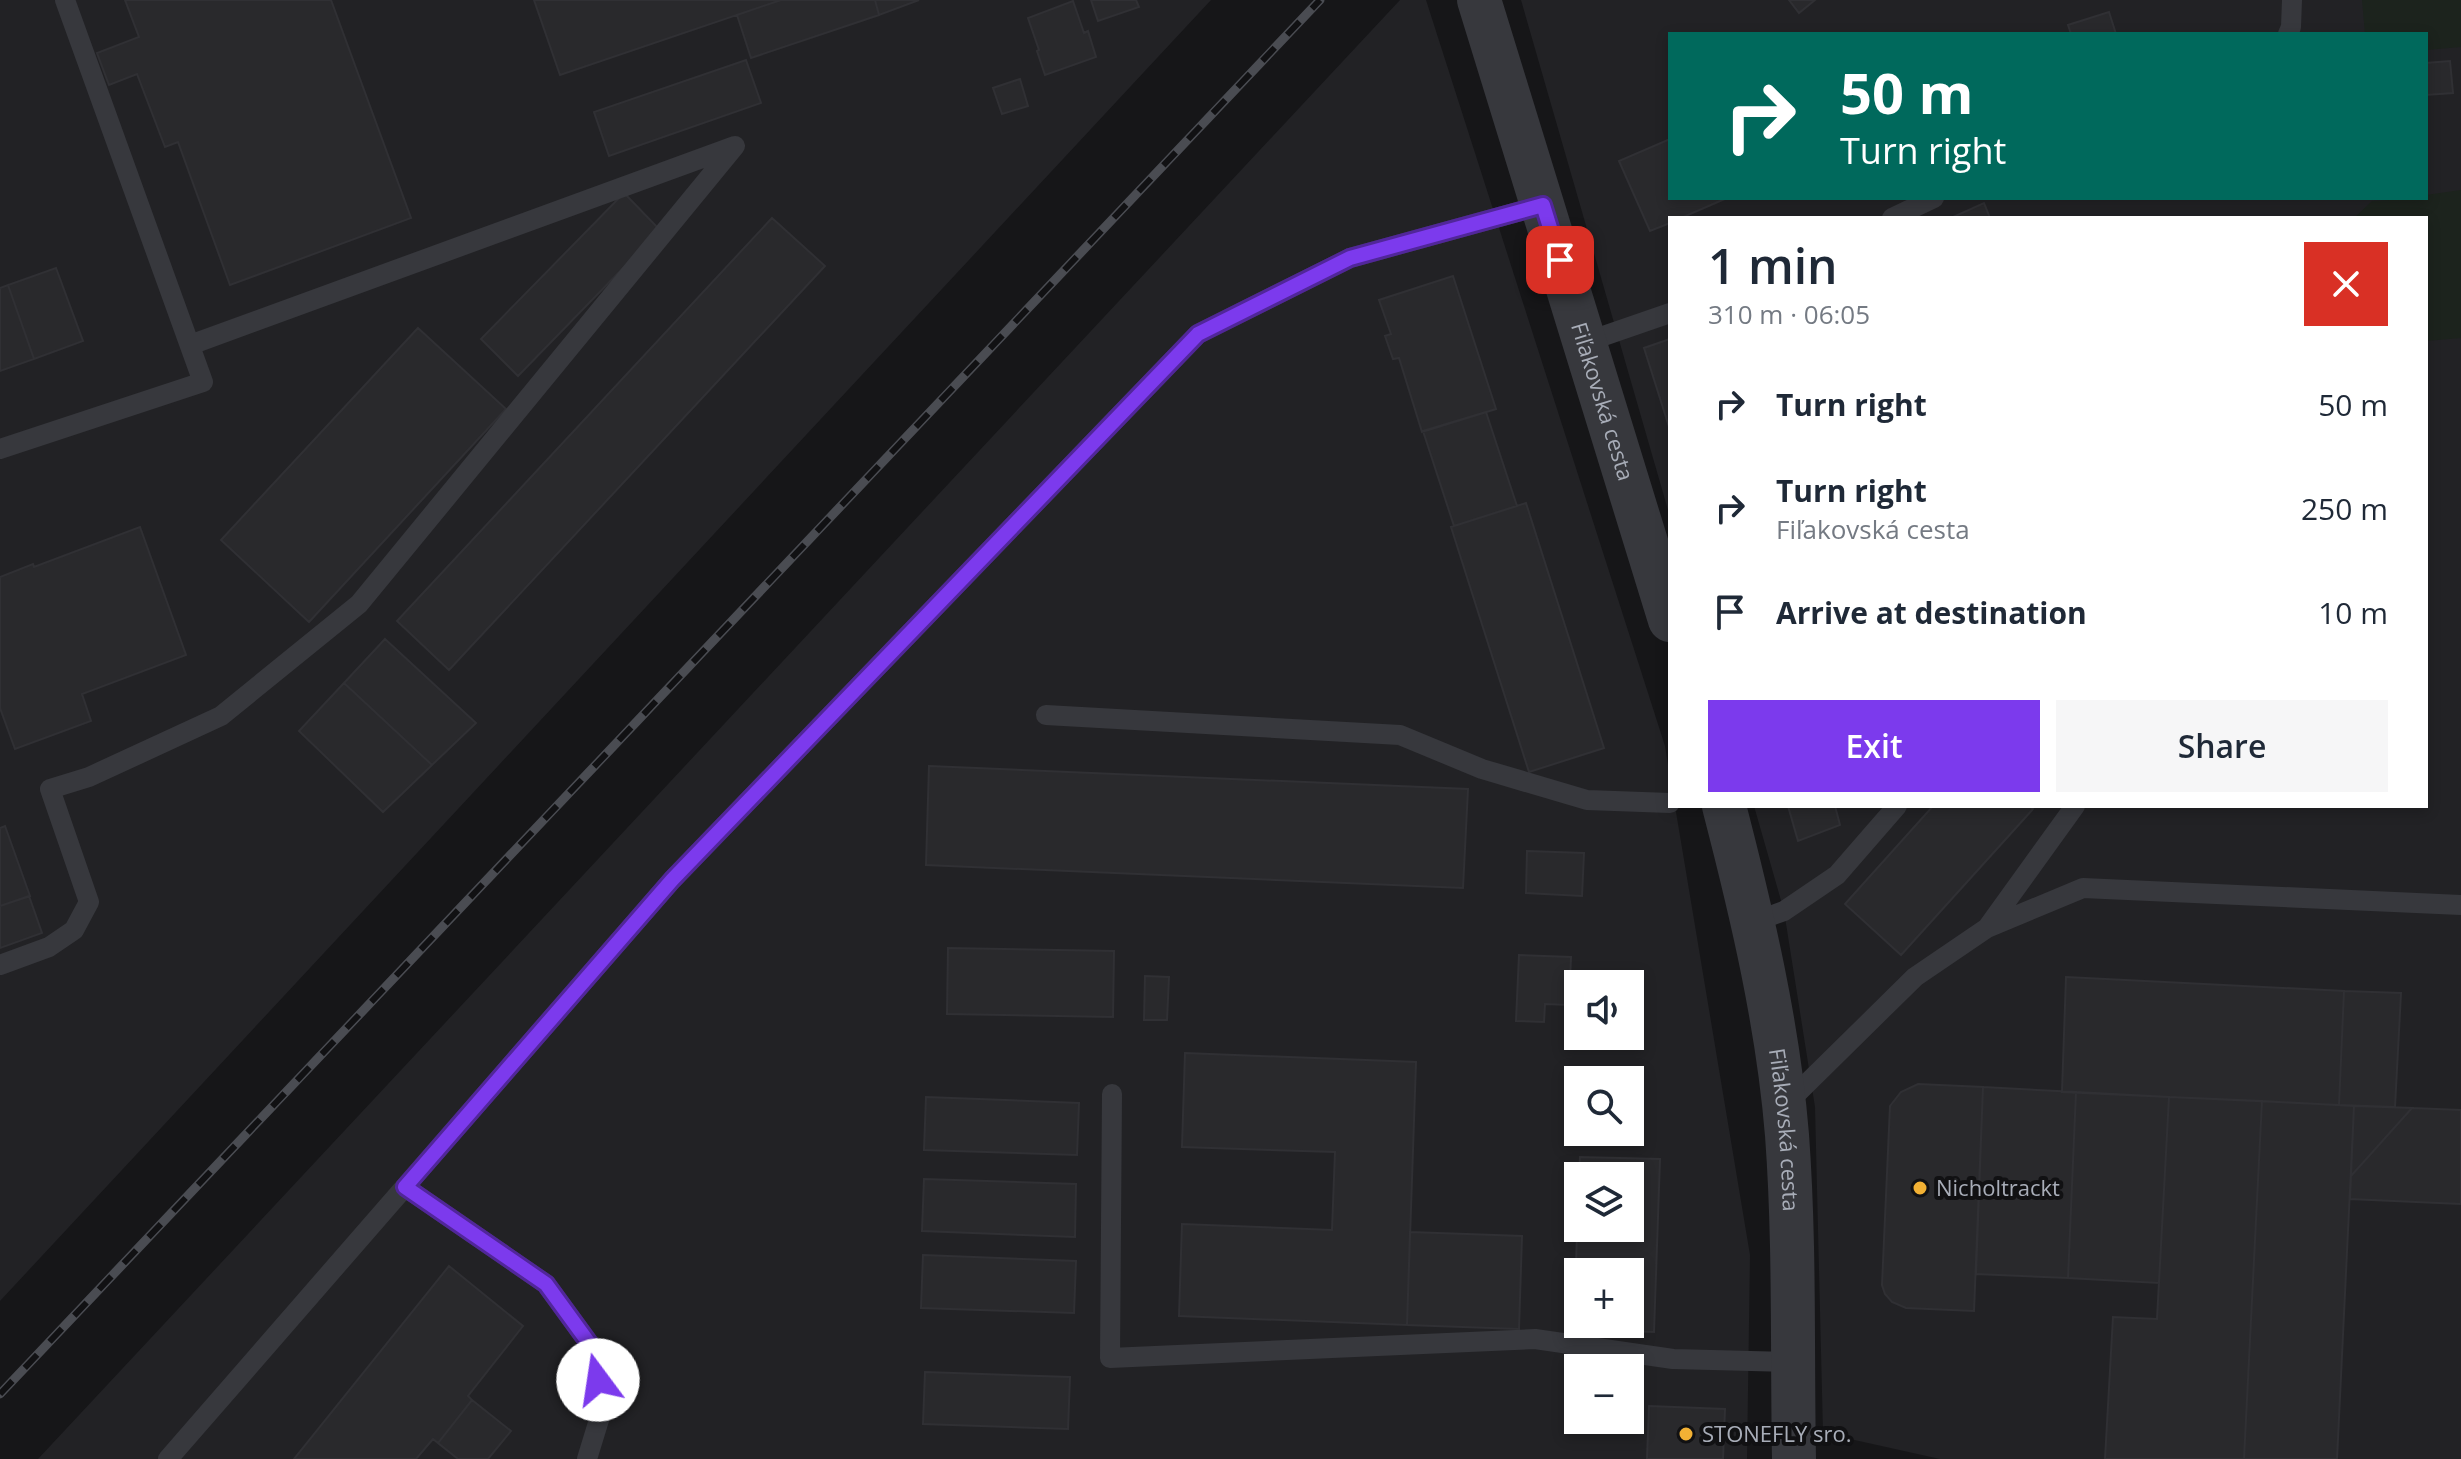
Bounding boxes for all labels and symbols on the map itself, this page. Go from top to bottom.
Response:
pin [1526,226,1594,294]
street label: Fiľakovská cesta [1565,318,1642,484]
street label: Fiľakovská cesta [1763,1046,1807,1212]
place label: Nicholtrackt [1936,1172,2060,1202]
marker: Nicholtrackt [1911,1179,1929,1197]
position arrow [556,1338,640,1422]
place label: STONEFLY sro. [1702,1418,1851,1448]
marker: STONEFLY sro. [1677,1425,1695,1443]

